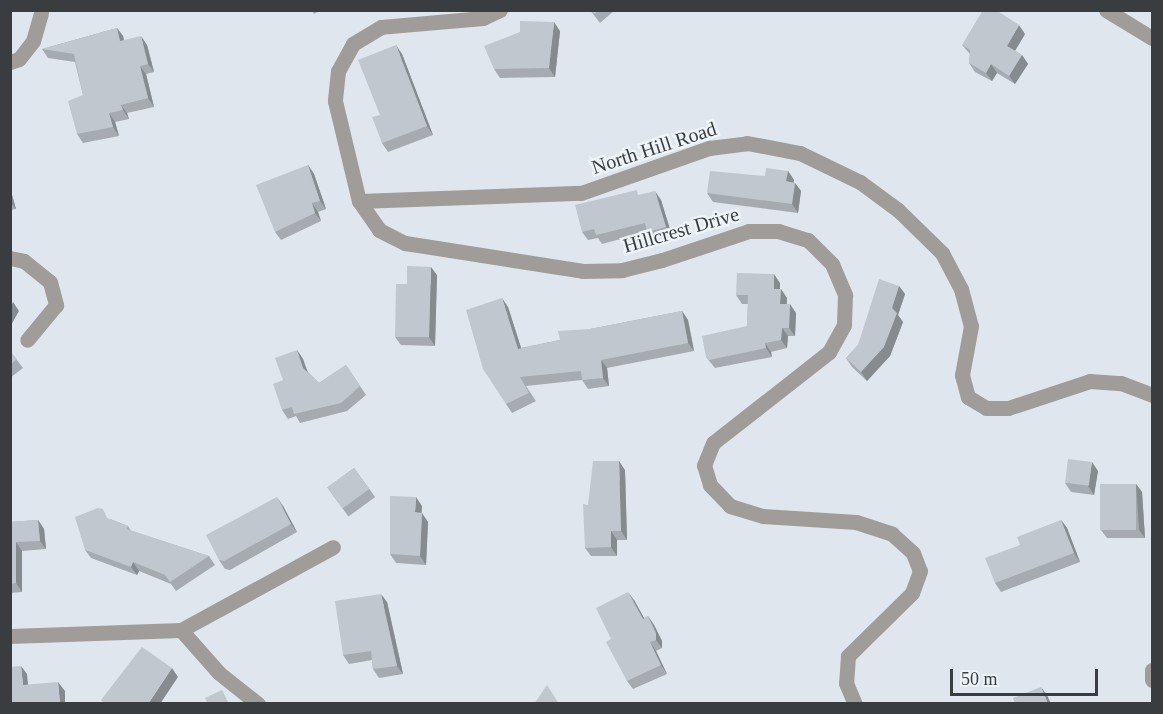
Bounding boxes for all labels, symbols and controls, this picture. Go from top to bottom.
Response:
street label: North Hill Road [588,117,720,179]
street label: Hillcrest Drive [620,202,742,258]
scale bar [953,657,1102,695]
text: 50 m [961,669,998,689]

